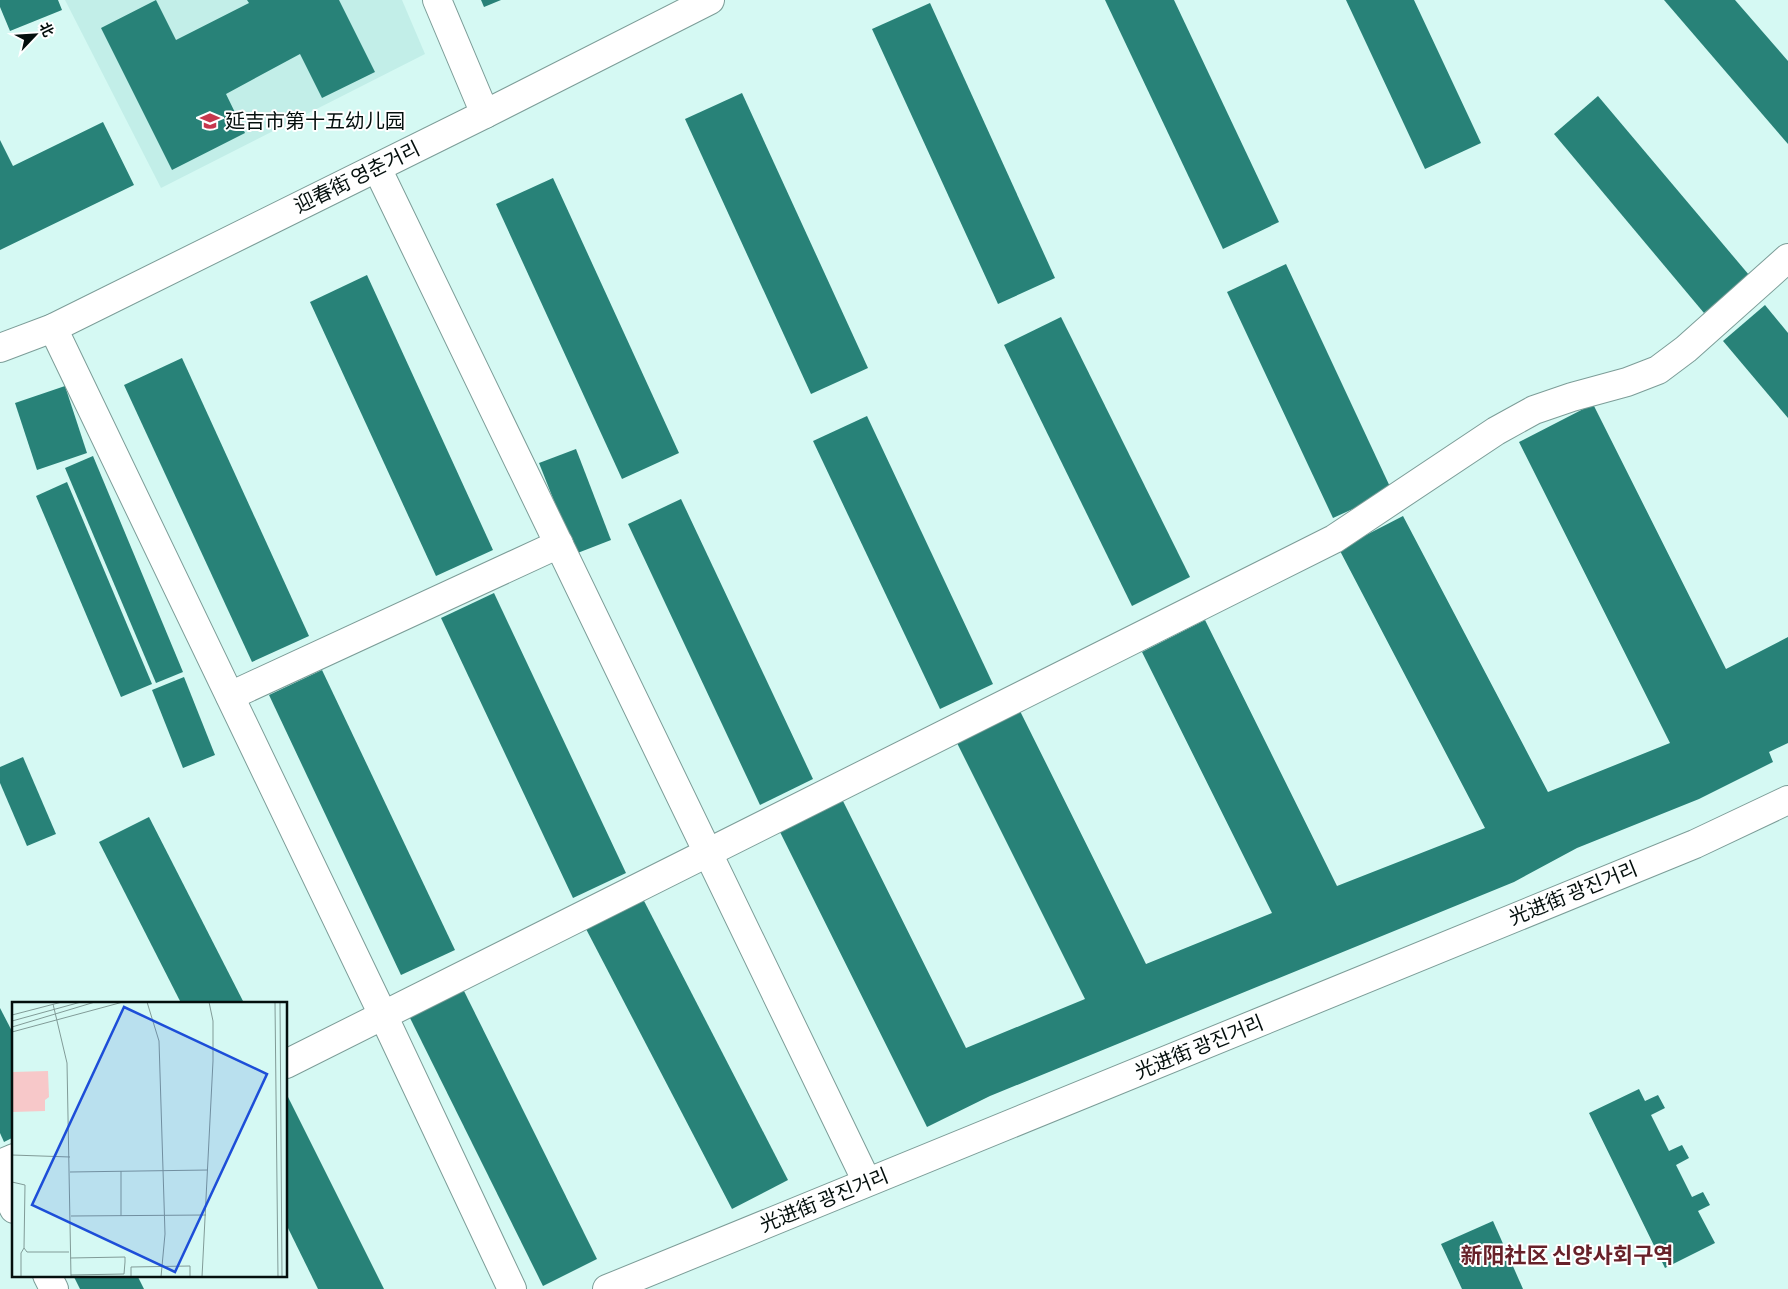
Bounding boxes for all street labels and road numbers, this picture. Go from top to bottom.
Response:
street label: 迎春街 영춘거리 [291,138,423,217]
street label: 光进街 광진거리 [1506,858,1641,929]
street label: 光进街 광진거리 [1132,1012,1267,1083]
street label: 光进街 광진거리 [757,1165,892,1236]

